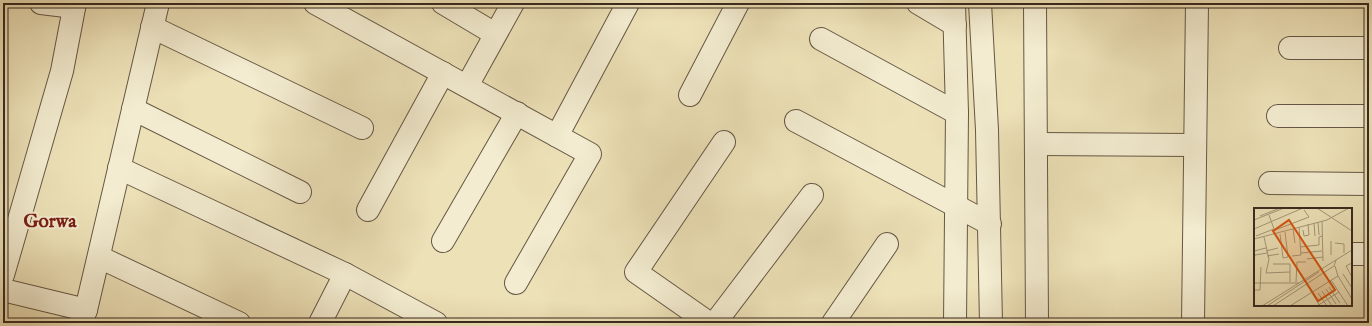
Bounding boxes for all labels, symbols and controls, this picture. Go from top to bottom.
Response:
inset map [1254,208,1352,306]
district label: Gorwa [24,210,77,234]

